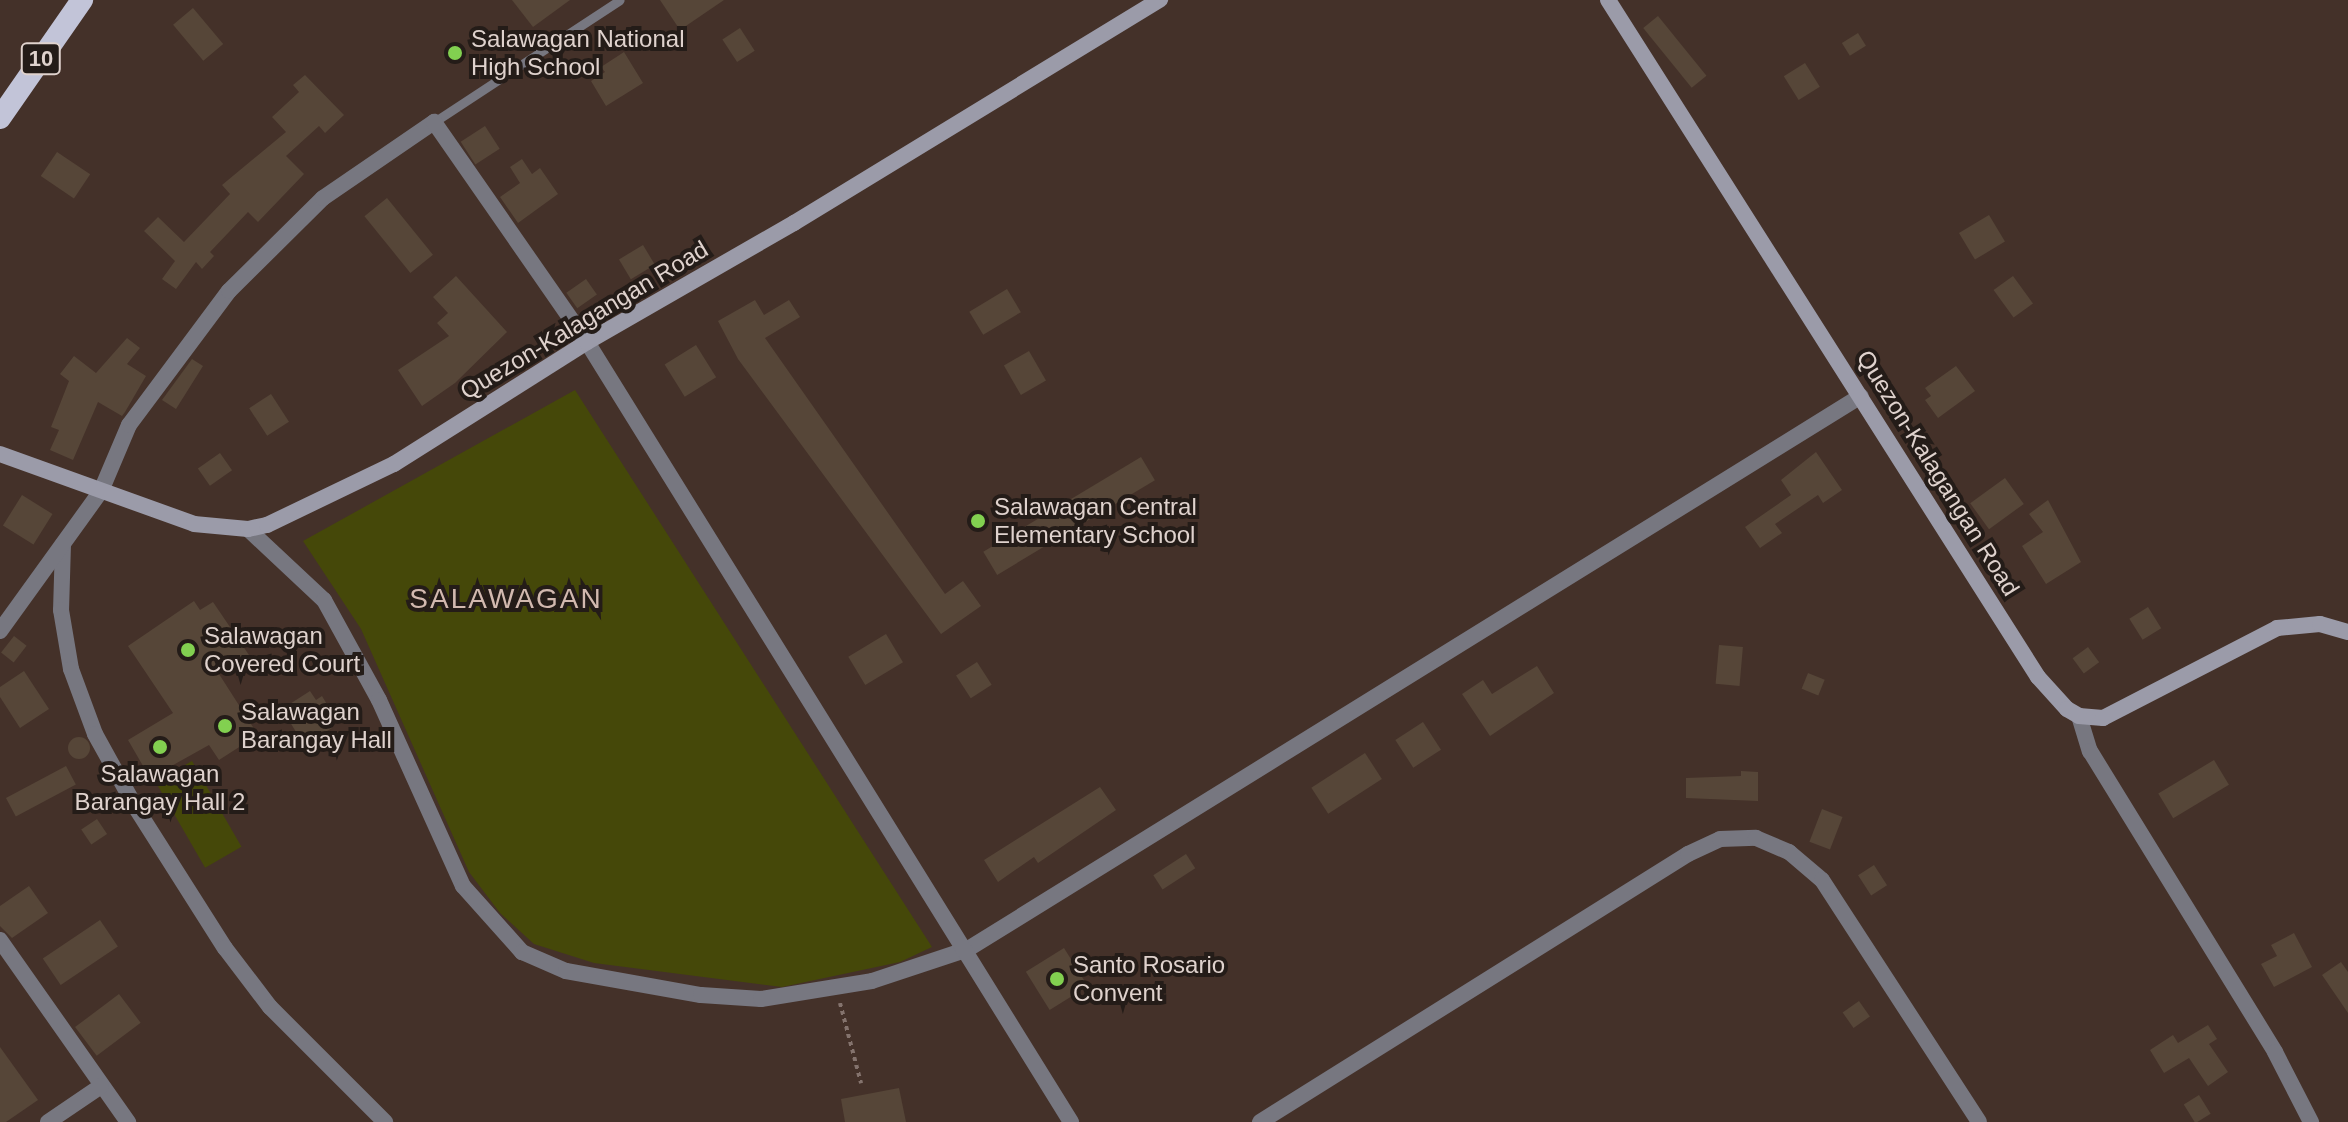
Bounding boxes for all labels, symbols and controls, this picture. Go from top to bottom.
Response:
place label: Salawagan National High School [471,25,684,81]
road number: 10 [19,41,63,77]
marker: Salawagan National High School [446,44,464,62]
street label: Quezon-Kalagangan Road [455,234,713,406]
street label: Quezon-Kalagangan Road [1850,345,2026,601]
place label: Salawagan Central Elementary School [994,493,1197,549]
marker: Salawagan Central Elementary School [969,512,987,530]
district label: SALAWAGAN [409,582,603,616]
place label: Salawagan Covered Court [204,622,360,678]
marker: Salawagan Covered Court [179,641,197,659]
place label: Salawagan Barangay Hall [241,698,392,754]
marker: Salawagan Barangay Hall [216,717,234,735]
marker: Salawagan Barangay Hall 2 [151,738,169,756]
place label: Salawagan Barangay Hall 2 [75,760,245,816]
place label: Santo Rosario Convent [1073,951,1225,1007]
marker: Santo Rosario Convent [1048,970,1066,988]

